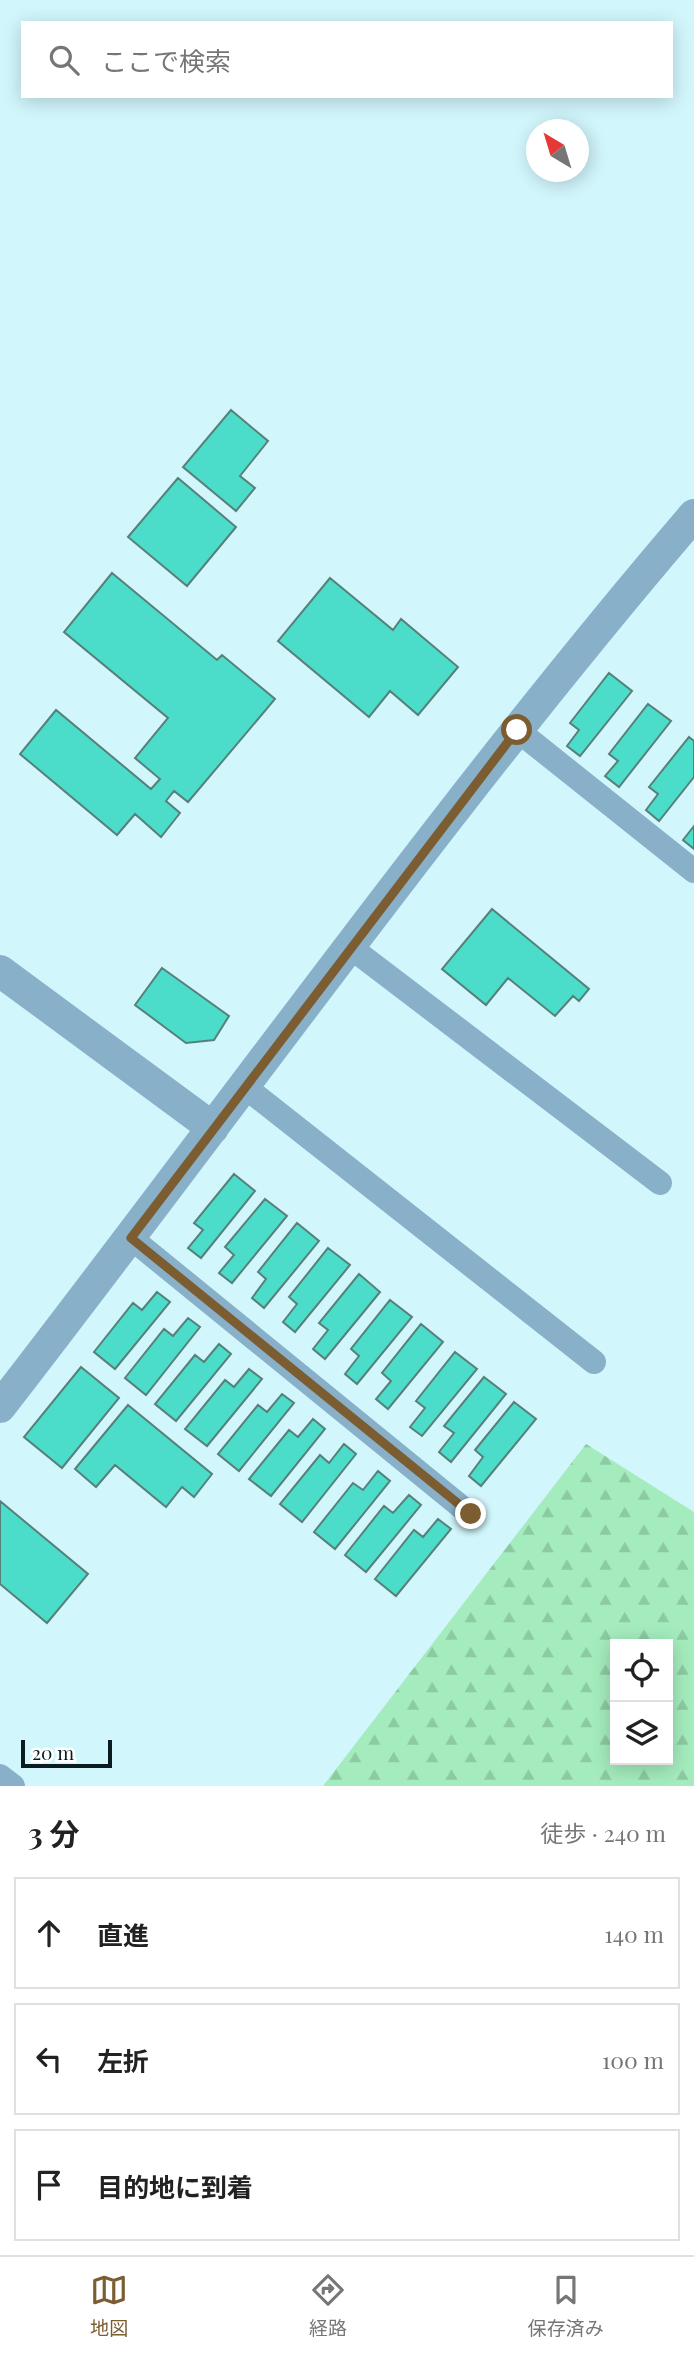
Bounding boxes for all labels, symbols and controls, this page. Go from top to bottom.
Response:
search box [21,21,673,98]
icon: search [45,41,83,79]
text: ここで検索 [101,43,231,78]
north arrow [526,119,589,182]
route start [501,714,532,745]
route end [455,1498,486,1529]
map controls [610,1639,673,1765]
button: locate [610,1639,673,1702]
button: layers [610,1702,673,1765]
scale bar [21,1737,112,1769]
text: 20 m [32,1739,74,1765]
text: 3 分 [28,1813,79,1853]
text: 徒歩 · 240 m [540,1817,666,1848]
icon: ahead [30,1914,68,1952]
text: 直進 [97,1917,149,1952]
text: 140 m [604,1918,664,1949]
icon: left [30,2040,68,2078]
text: 左折 [97,2043,149,2078]
text: 100 m [602,2044,664,2075]
icon: arrive [30,2166,68,2204]
text: 目的地に到着 [97,2169,253,2204]
tab: 地図 [90,2271,128,2340]
tab: 経路 [309,2271,347,2340]
tab: 保存済み [528,2271,604,2340]

